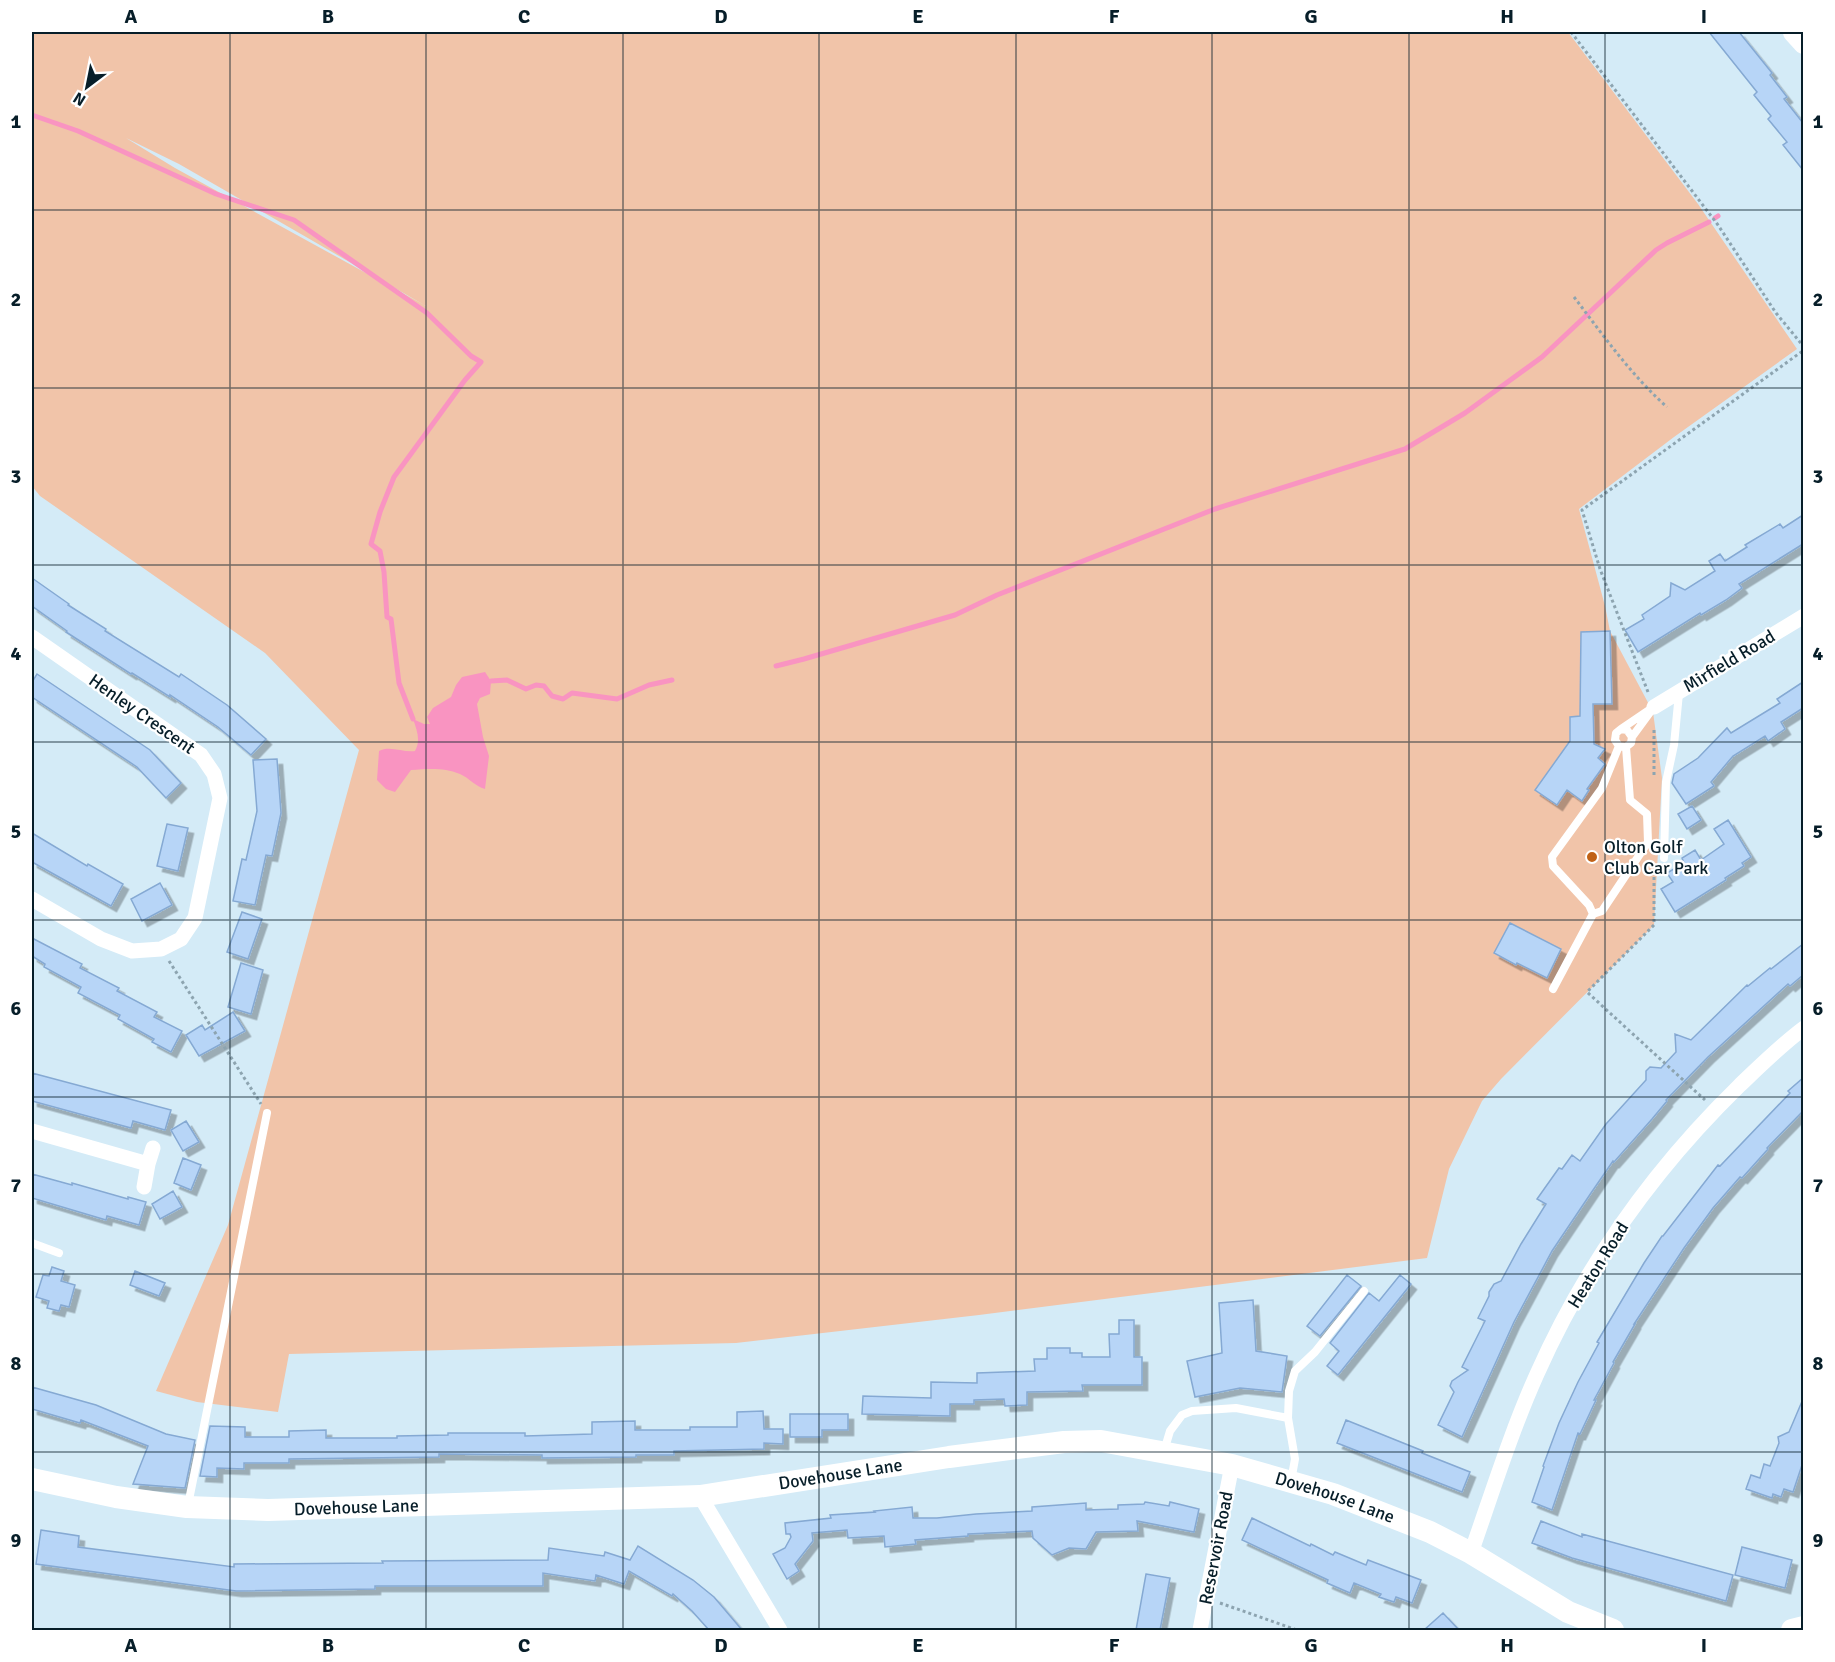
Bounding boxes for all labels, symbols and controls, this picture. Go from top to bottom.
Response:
text: A [125,4,138,29]
text: B [322,4,334,29]
text: C [518,4,530,29]
text: D [714,4,728,29]
text: E [912,4,924,29]
text: F [1109,4,1120,29]
text: G [1304,4,1318,29]
text: H [1500,4,1514,29]
text: I [1701,4,1707,29]
north arrow [57,57,117,117]
text: N [70,87,90,110]
text: 1 [11,109,22,134]
text: 1 [1813,109,1824,134]
text: 2 [11,287,21,312]
text: 2 [1813,287,1823,312]
text: 3 [11,464,21,489]
text: 3 [1813,464,1823,489]
street label: Mirfield Road [1679,625,1779,697]
text: 4 [11,641,22,666]
text: 4 [1813,641,1824,666]
street label: Henley Crescent [85,669,199,759]
text: 5 [11,819,21,844]
text: 5 [1813,819,1823,844]
place label: Olton Golf Club Car Park [1604,836,1708,879]
marker: Olton Golf Club Car Park [1585,850,1599,864]
text: 6 [11,996,22,1021]
text: 6 [1813,996,1824,1021]
text: 7 [11,1173,22,1198]
text: 7 [1813,1173,1824,1198]
street label: Heaton Road [1563,1218,1633,1312]
text: 8 [11,1351,22,1376]
text: 8 [1813,1351,1824,1376]
street label: Dovehouse Lane [777,1453,904,1495]
street label: Dovehouse Lane [1273,1467,1398,1528]
street label: Reservoir Road [1194,1489,1238,1607]
street label: Dovehouse Lane [293,1494,419,1520]
text: 9 [11,1528,22,1553]
text: 9 [1813,1528,1824,1553]
text: A [125,1633,138,1658]
text: B [322,1633,334,1658]
text: C [518,1633,530,1658]
text: D [714,1633,728,1658]
text: E [912,1633,924,1658]
text: F [1109,1633,1120,1658]
text: G [1304,1633,1318,1658]
text: H [1500,1633,1514,1658]
text: I [1701,1633,1707,1658]

